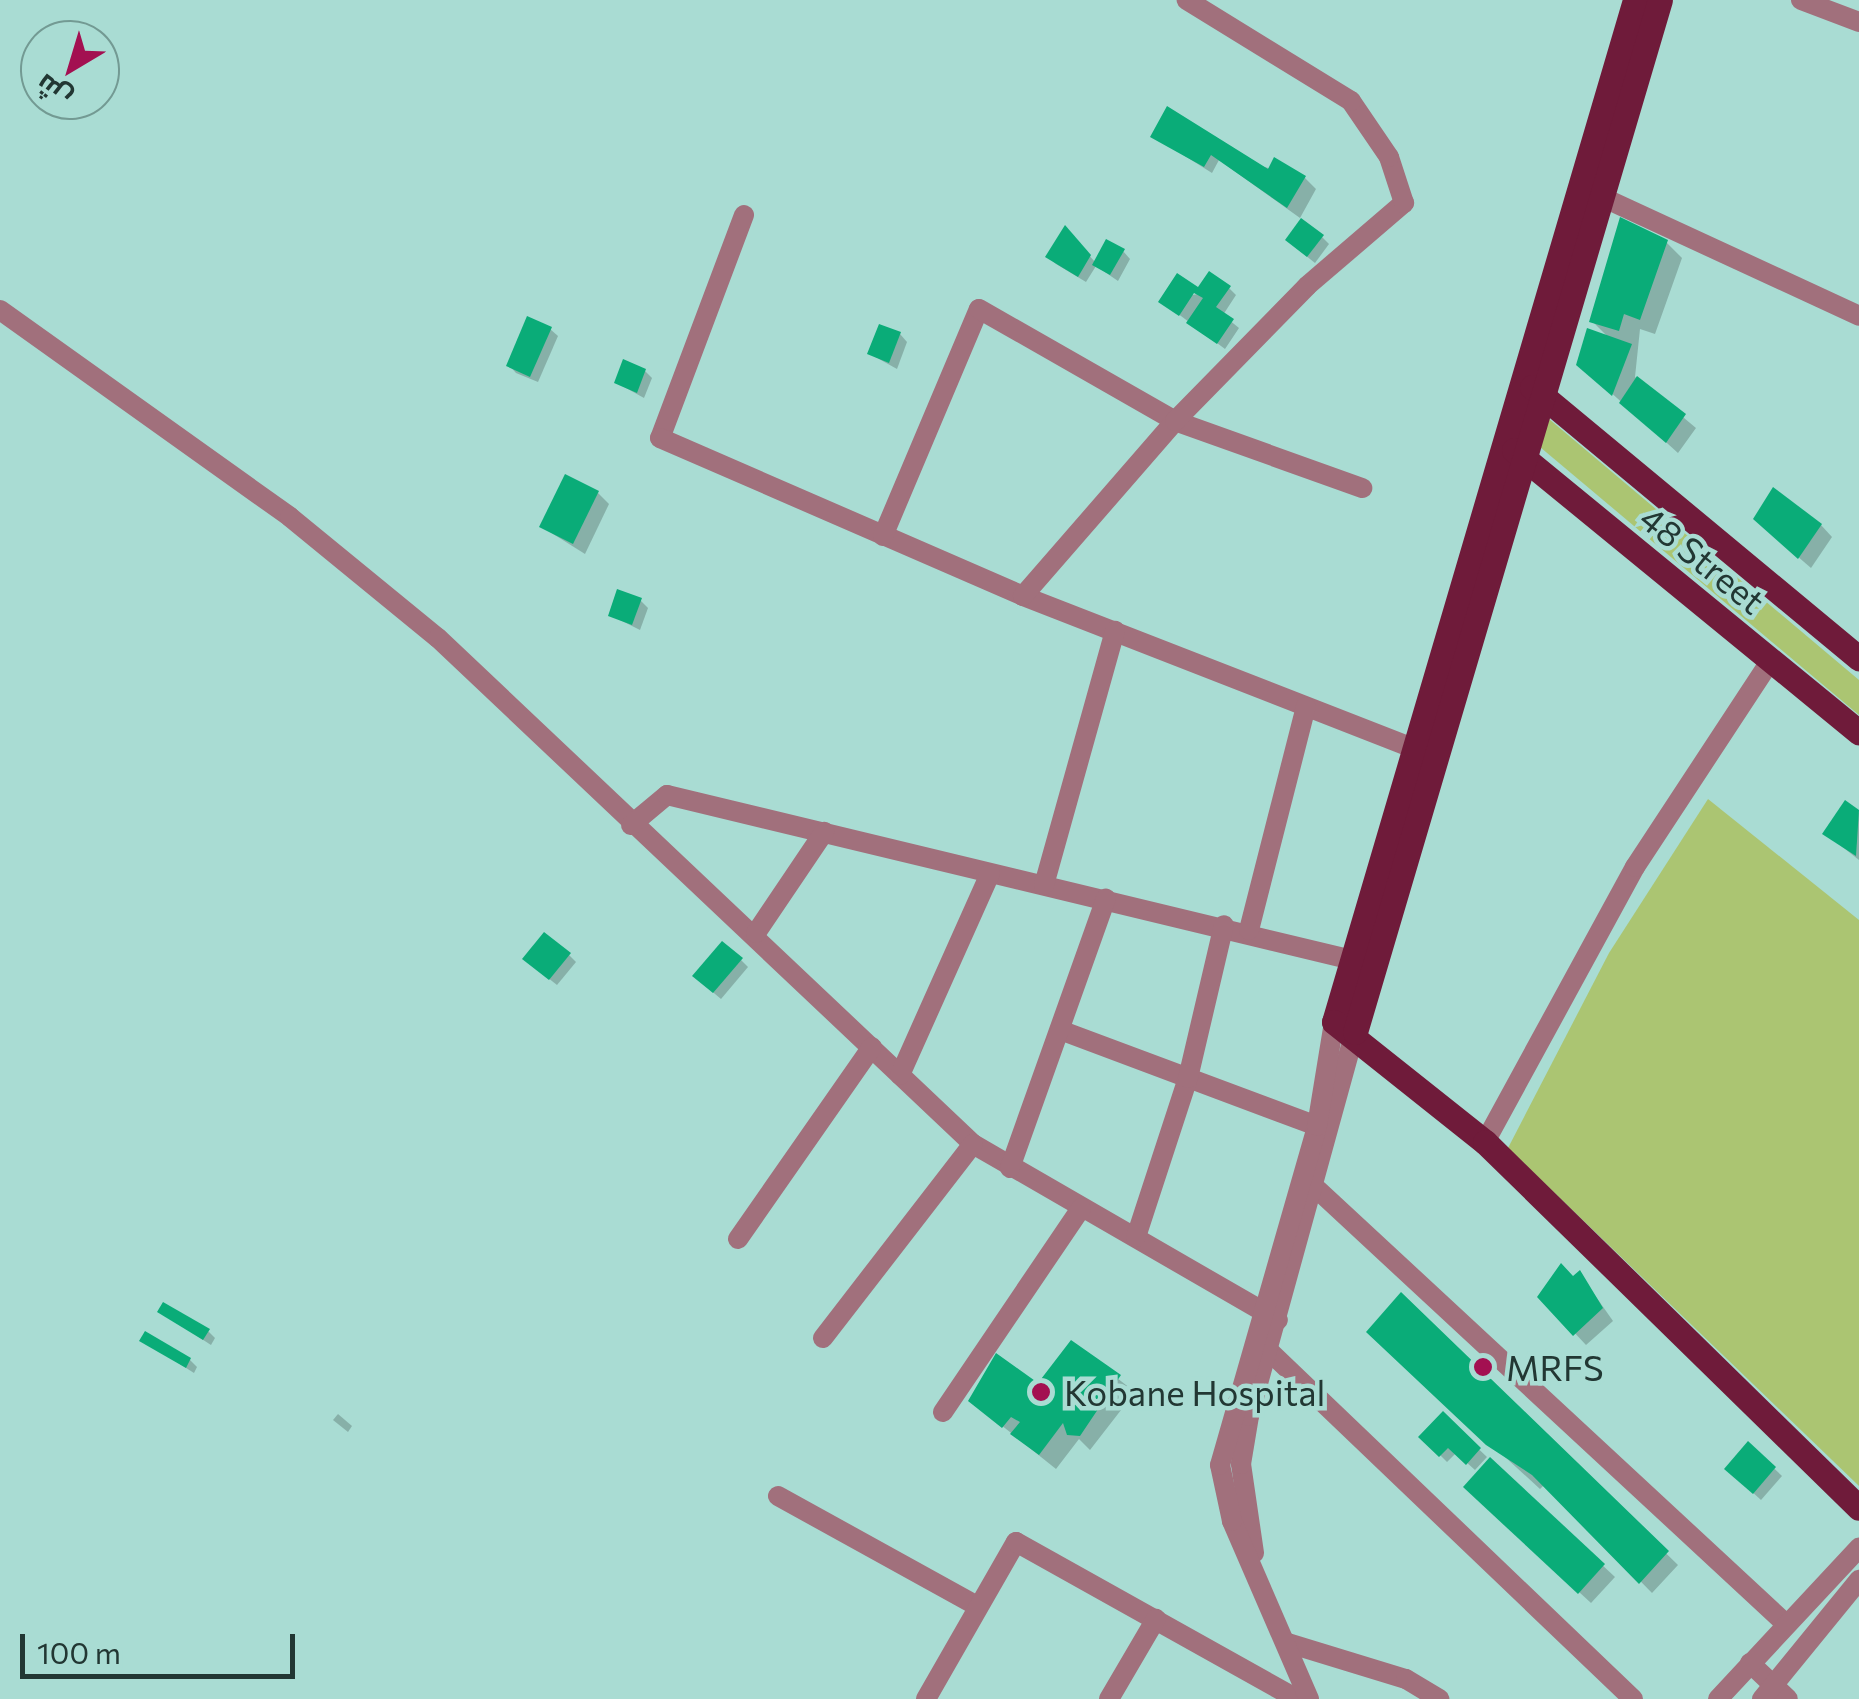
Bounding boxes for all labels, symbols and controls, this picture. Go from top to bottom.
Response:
north arrow [20,20,120,120]
text: ش [28,68,77,117]
street label: 48 Street [1632,496,1774,622]
place label: MRFS [1506,1346,1604,1388]
marker: MRFS [1470,1354,1496,1380]
place label: Kobane Hospital [1064,1371,1325,1413]
marker: Kobane Hospital [1028,1379,1054,1405]
scale bar [25,1614,300,1676]
text: 100 m [37,1633,121,1670]

